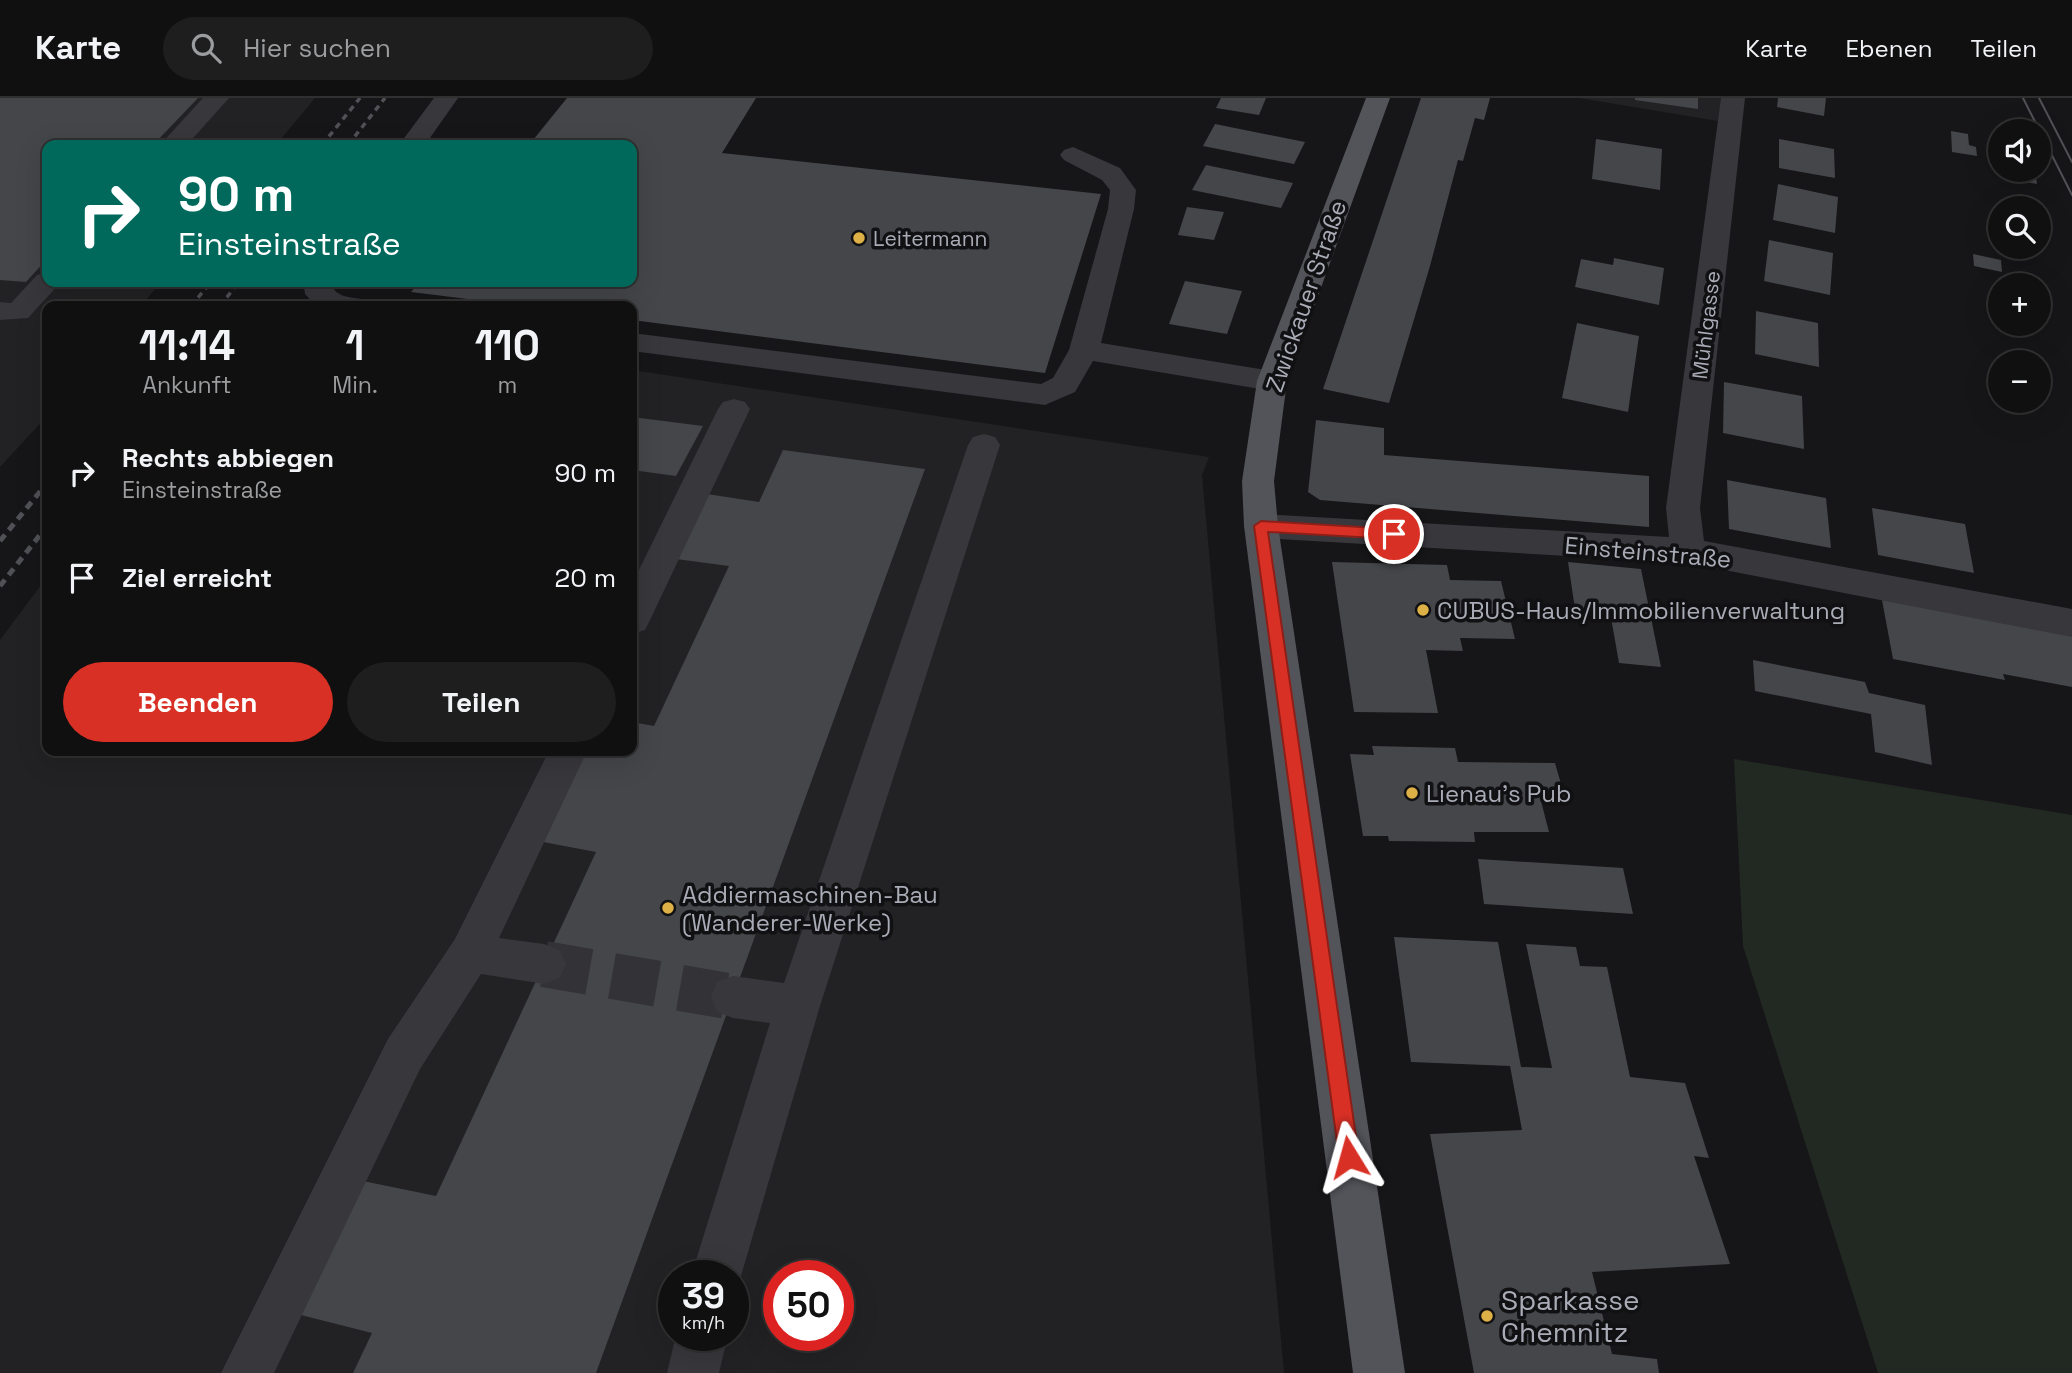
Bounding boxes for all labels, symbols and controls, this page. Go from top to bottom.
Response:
search box [163,17,653,80]
text: Karte [35,27,121,69]
icon: search [187,29,225,67]
text: Hier suchen [243,31,391,65]
text: Karte [1745,33,1808,64]
text: Ebenen [1846,33,1932,64]
text: Teilen [1970,33,2037,64]
map controls [1988,119,2051,413]
button: sound [1988,119,2051,182]
text: 90 m [178,163,294,225]
icon: right [63,168,154,259]
street label: Zwickauer Straße [1259,196,1353,396]
button: search [1988,196,2051,259]
text: Einsteinstraße [178,224,401,264]
place label: Leitermann [873,225,987,252]
marker: Leitermann [851,230,867,246]
street label: Mühlgasse [1686,269,1726,381]
button: + [1988,273,2051,336]
text: 11:14 [139,319,235,372]
text: 1 [345,319,364,372]
text: 110 [475,319,540,372]
button: − [1988,350,2051,413]
text: Ankunft [143,370,232,400]
text: Min. [332,370,378,400]
text: m [497,370,517,400]
text: Rechts abbiegen [122,441,334,475]
icon: right [63,454,101,492]
text: 90 m [554,456,616,490]
text: Einsteinstraße [122,475,282,505]
pin [1364,504,1424,564]
icon: arrive [1375,515,1413,553]
street label: Einsteinstraße [1563,529,1733,575]
icon: arrive [63,559,101,597]
text: Ziel erreicht [122,561,272,595]
text: 20 m [555,561,616,595]
place label: CUBUS-Haus/Immobilienverwaltung [1437,595,1845,626]
marker: CUBUS-Haus/Immobilienverwaltung [1415,602,1431,618]
button: Beenden [63,662,333,742]
button: Teilen [347,662,616,742]
place label: Lienau's Pub [1426,778,1571,809]
marker: Lienau's Pub [1404,785,1420,801]
place label: Addiermaschinen-Bau (Wanderer-Werke) [682,879,938,938]
marker: Addiermaschinen-Bau (Wanderer-Werke) [660,900,676,916]
position arrow [1312,1120,1386,1194]
speed limit sign: 50 [763,1260,854,1351]
text: 39 [682,1274,725,1318]
place label: Sparkasse Chemnitz [1501,1282,1640,1350]
marker: Sparkasse Chemnitz [1479,1308,1495,1324]
text: km/h [682,1311,725,1334]

